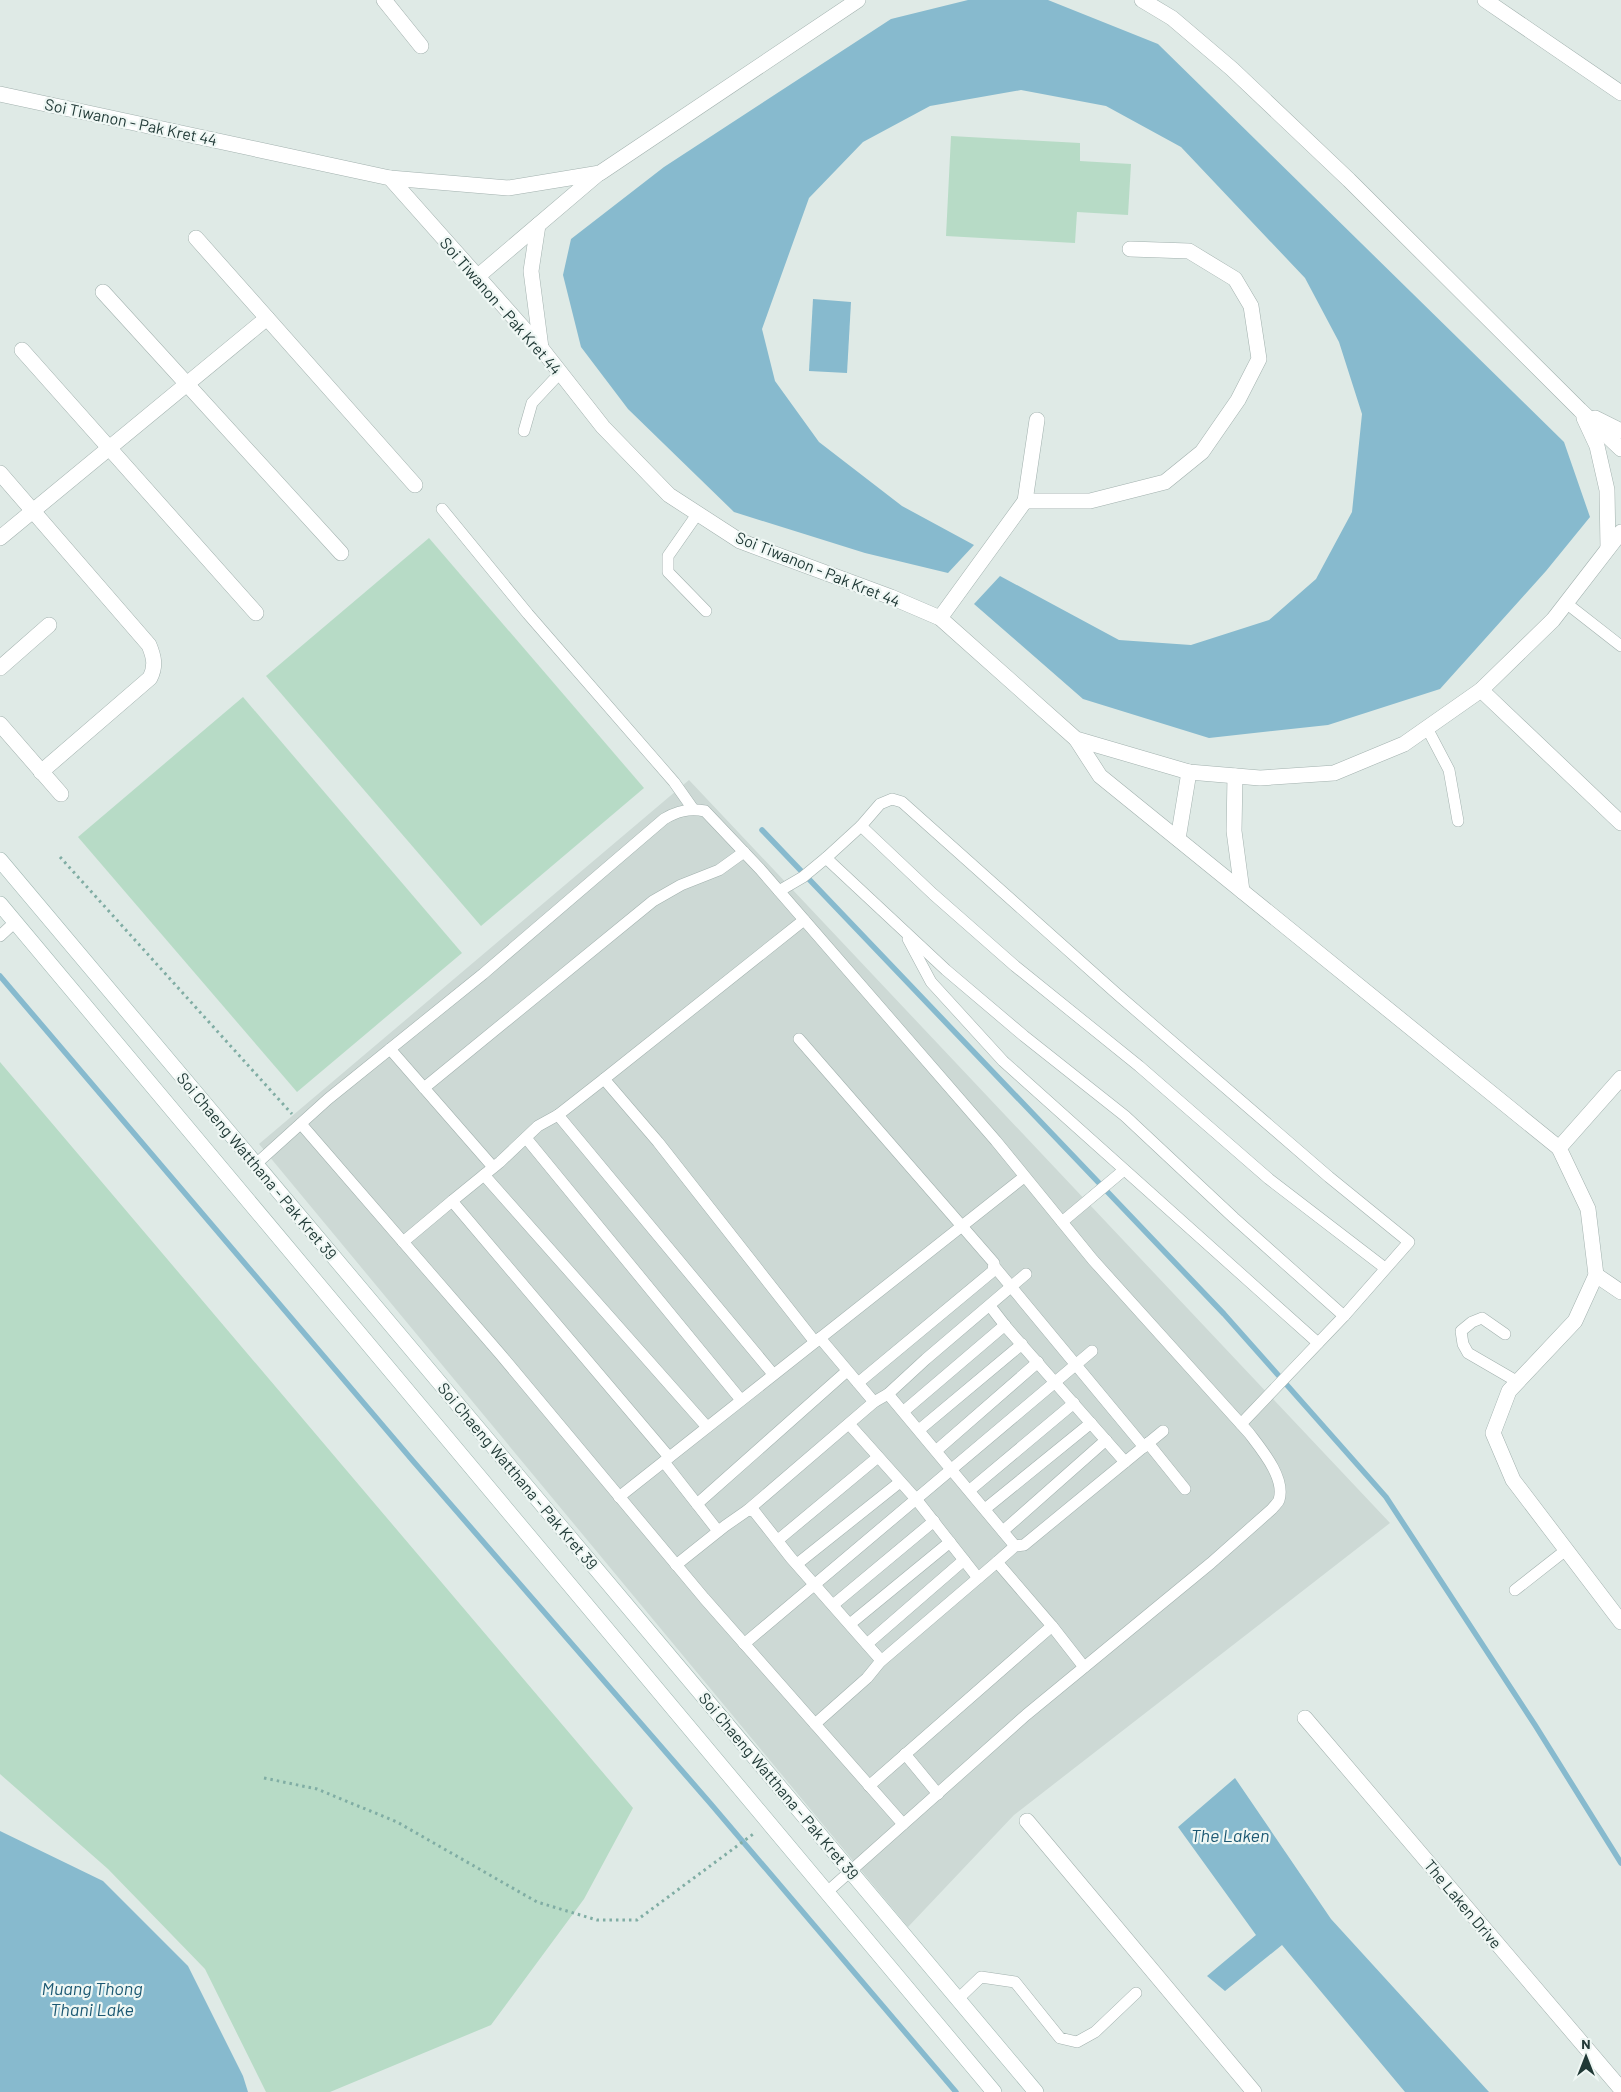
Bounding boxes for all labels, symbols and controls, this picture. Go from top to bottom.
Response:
street label: Soi Tiwanon - Pak Kret 44 [43,94,219,149]
street label: Soi Tiwanon - Pak Kret 44 [437,233,566,378]
street label: Soi Tiwanon - Pak Kret 44 [733,527,903,610]
street label: Soi Chaeng Watthana - Pak Kret 39 [173,1068,341,1263]
street label: Soi Chaeng Watthana - Pak Kret 39 [434,1378,602,1573]
street label: Soi Chaeng Watthana - Pak Kret 39 [695,1688,863,1883]
water label: The Laken [1191,1824,1269,1846]
street label: The Laken Drive [1421,1855,1506,1952]
water label: Muang Thong Thani Lake [41,1977,143,2020]
north arrow [1561,2032,1611,2082]
text: N [1581,2035,1591,2052]

